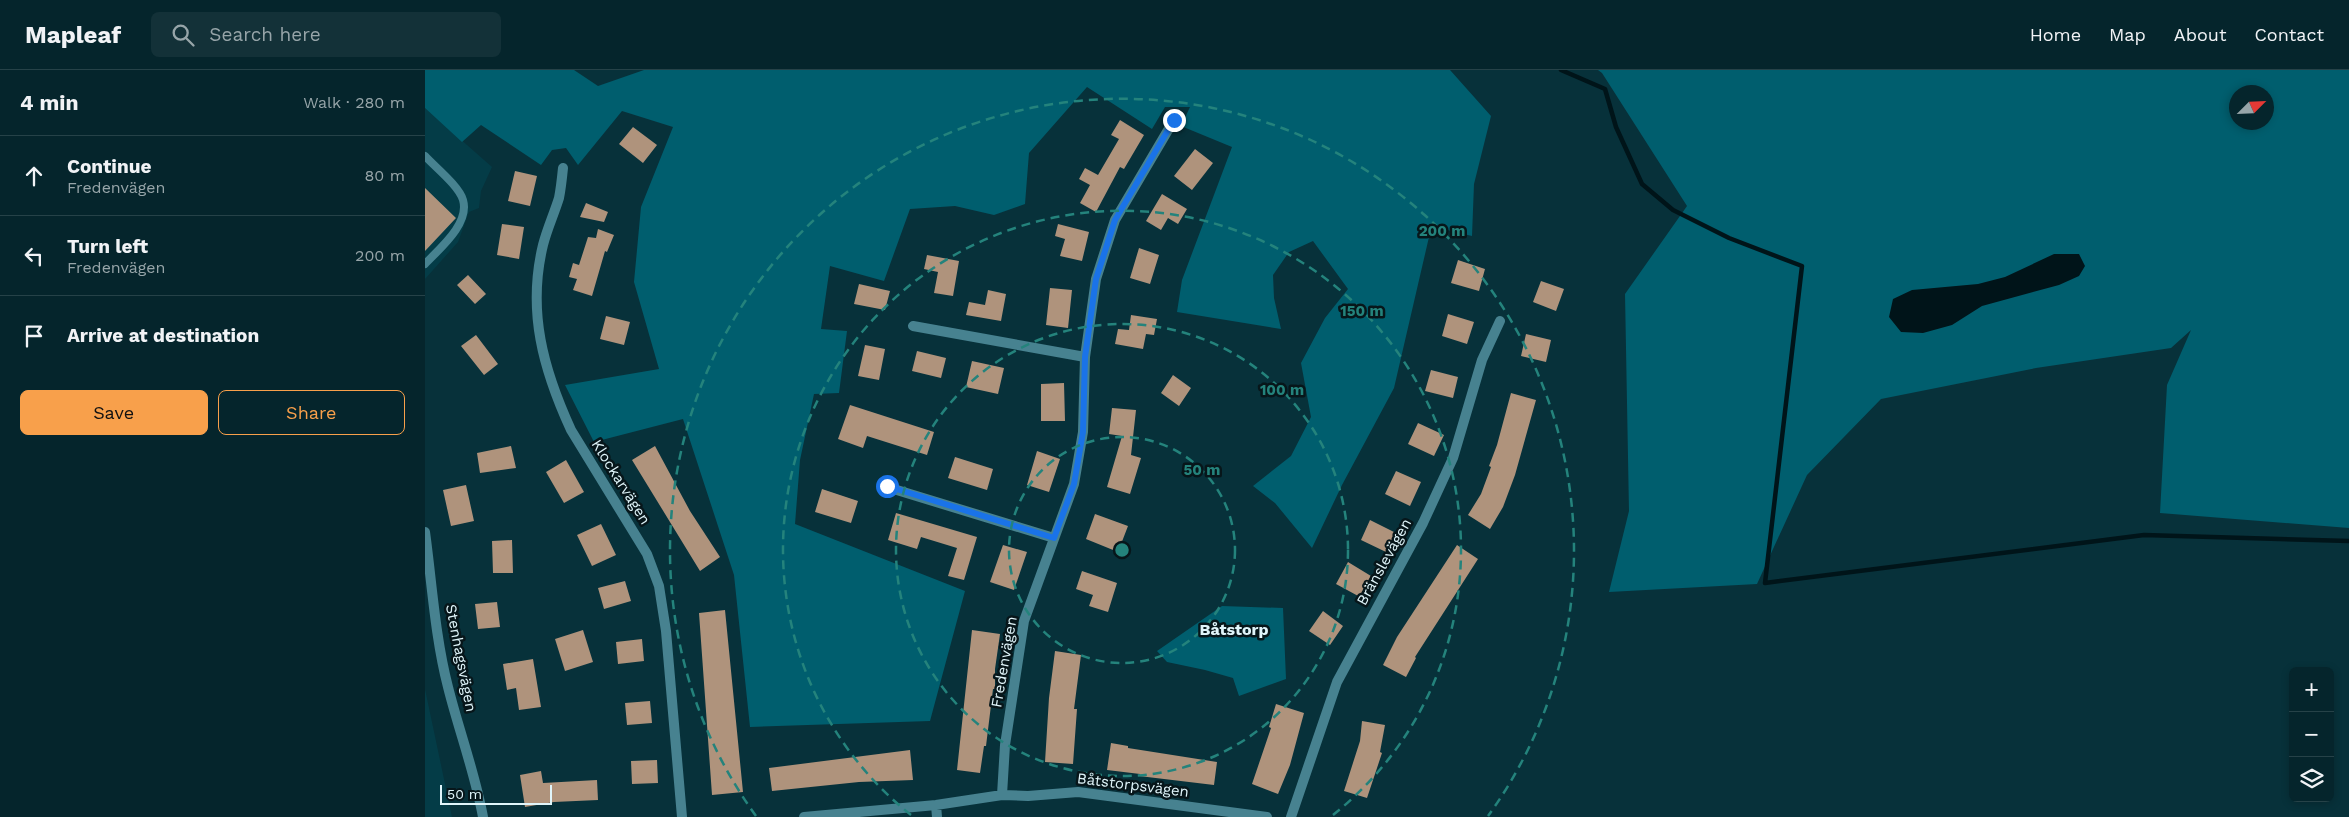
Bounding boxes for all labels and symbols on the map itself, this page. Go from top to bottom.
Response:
north arrow [2229,85,2274,130]
route end [1163,109,1186,132]
text: 200 m [1419,222,1465,240]
text: 150 m [1340,302,1384,320]
text: 100 m [1260,381,1304,399]
street label: Klockarvägen [588,436,654,528]
text: 50 m [1184,461,1220,479]
route start [876,475,899,498]
street label: Bränslevägen [1353,515,1415,609]
centre of rings [1113,541,1131,559]
street label: Stenhagsvägen [442,603,480,713]
street label: Fredenvägen [987,615,1021,709]
district label: Båtstorp [1200,620,1268,639]
street label: Båtstorpsvägen [1076,769,1190,801]
scale bar [440,782,553,805]

